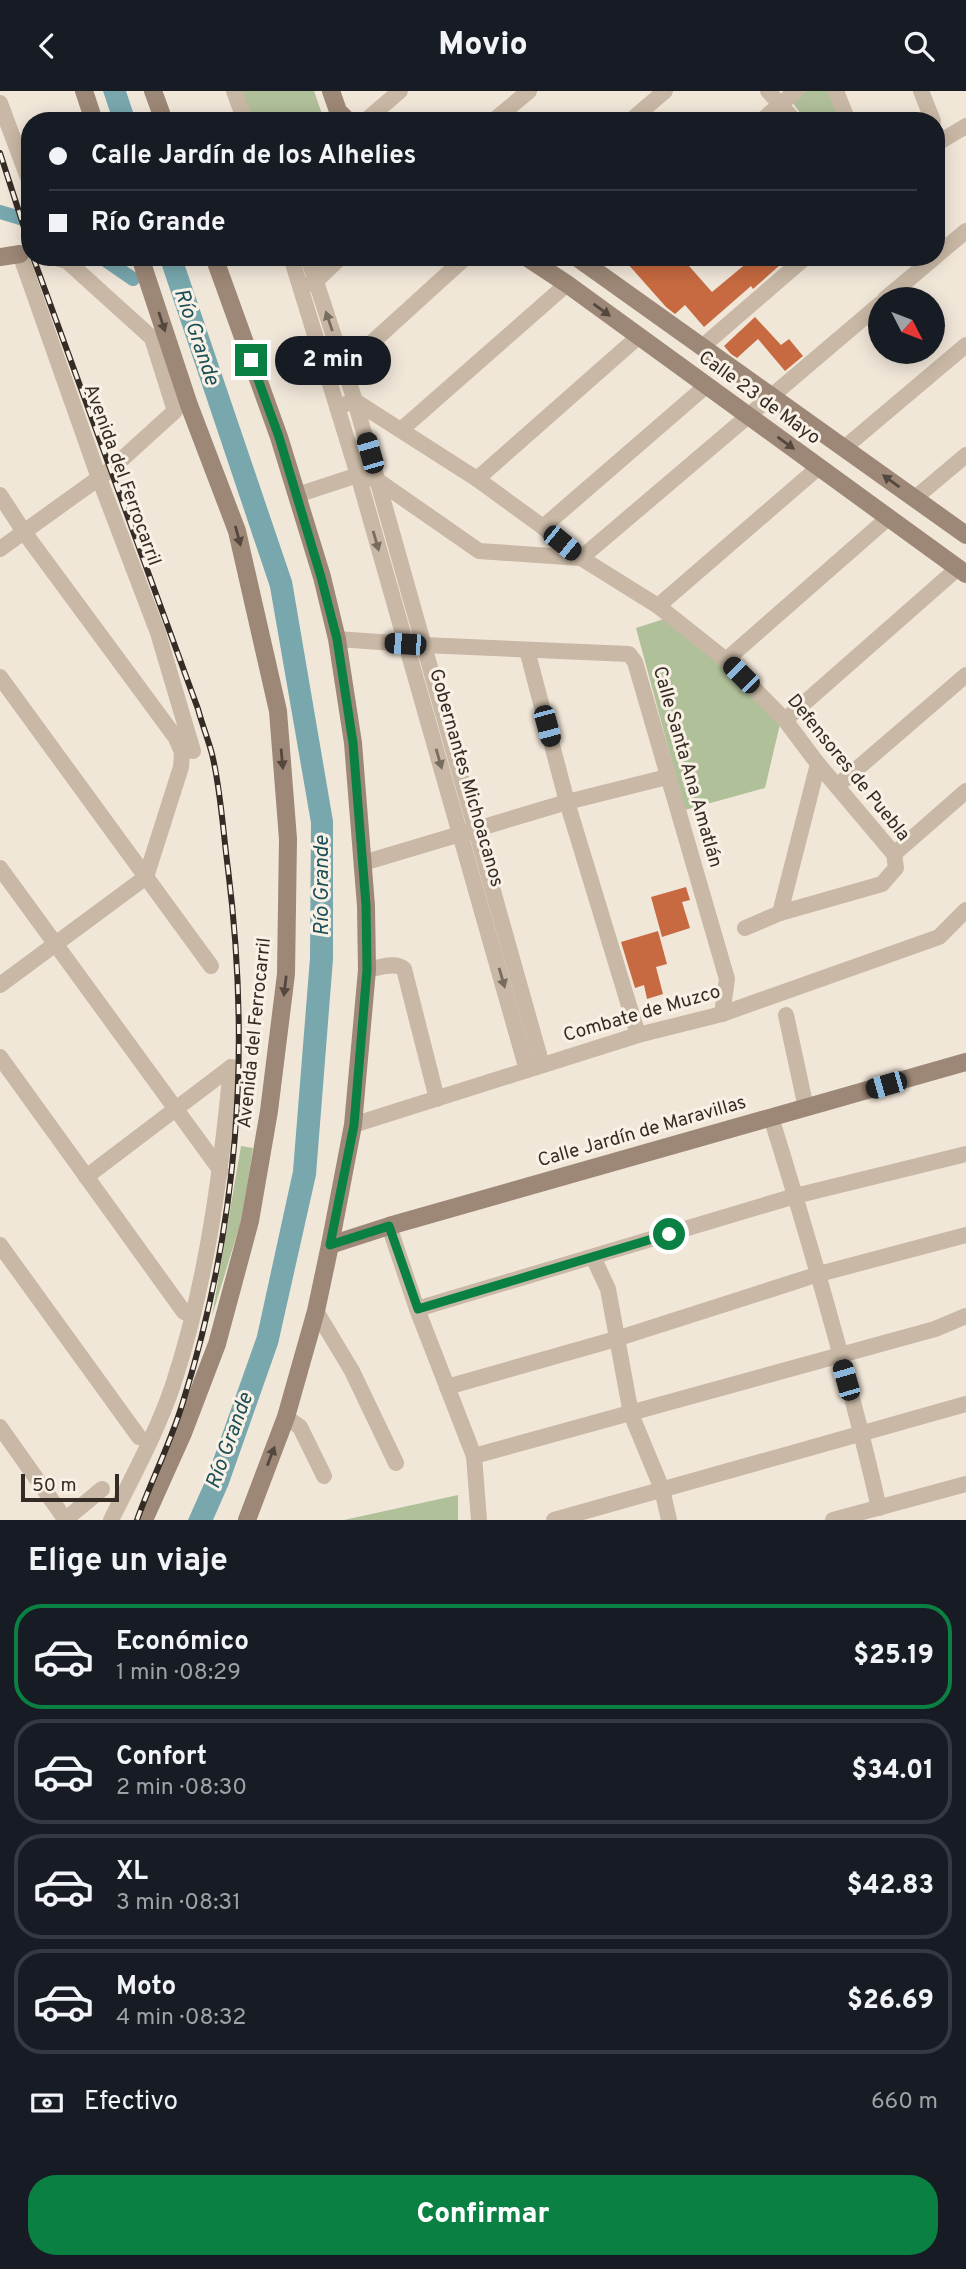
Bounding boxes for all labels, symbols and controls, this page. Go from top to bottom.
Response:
text: Movio [438,26,528,66]
icon: back [28,27,66,65]
icon: search [900,27,938,65]
text: Calle Jardín de los Alhelies [91,140,416,173]
text: Río Grande [91,207,225,240]
water label: Río Grande [167,285,225,390]
north arrow [868,287,945,364]
map controls [868,287,945,364]
one-way arrow [593,303,611,317]
one-way arrow [323,310,334,331]
one-way arrow [157,312,168,333]
callout: 2 min [276,335,391,385]
route end [235,344,267,376]
text: 2 min [303,346,363,375]
street label: Calle 23 de Mayo [693,346,825,450]
street label: Avenida del Ferrocarril [78,381,166,569]
car [355,430,386,476]
one-way arrow [777,436,796,450]
one-way arrow [882,474,900,488]
car [540,522,585,564]
one-way arrow [233,526,244,548]
one-way arrow [372,531,382,552]
car [384,632,427,656]
car [719,653,764,697]
street label: Calle Santa Ana Amatlán [647,664,727,870]
street label: Gobernantes Michoacanos [423,666,509,890]
street label: Defensores de Puebla [781,689,915,847]
car [532,703,563,749]
one-way arrow [277,748,288,770]
one-way arrow [435,749,445,770]
water label: Río Grande [309,835,336,936]
street label: Avenida del Ferrocarril [233,936,277,1130]
one-way arrow [497,968,507,989]
one-way arrow [279,975,290,997]
street label: Combate de Muzco [561,980,723,1048]
car [863,1069,910,1101]
street label: Calle Jardín de Maravillas [535,1091,749,1173]
route start [653,1218,685,1250]
car [831,1357,862,1403]
water label: Río Grande [200,1388,260,1493]
one-way arrow [266,1446,277,1467]
scale bar [21,1471,119,1503]
text: 50 m [32,1474,77,1498]
text: Elige un viaje [28,1542,228,1582]
icon: car [32,1625,95,1688]
text: Económico [116,1626,249,1659]
text: $25.19 [853,1640,934,1673]
text: 1 min · 08:29 [116,1659,241,1688]
icon: car [32,1740,95,1803]
text: Confort [116,1741,207,1774]
text: $34.01 [851,1755,934,1788]
text: 2 min · 08:30 [116,1774,247,1803]
icon: car [32,1855,95,1918]
text: XL [116,1856,148,1889]
text: $42.83 [847,1870,934,1903]
text: 3 min · 08:31 [116,1889,241,1918]
icon: car [32,1970,95,2033]
text: Moto [116,1971,176,2004]
text: $26.69 [847,1985,934,2018]
text: 4 min · 08:32 [116,2004,246,2033]
icon: cash [28,2084,66,2122]
text: Efectivo [84,2086,178,2119]
text: 660 m [871,2088,938,2117]
button: Confirmar [28,2175,938,2255]

